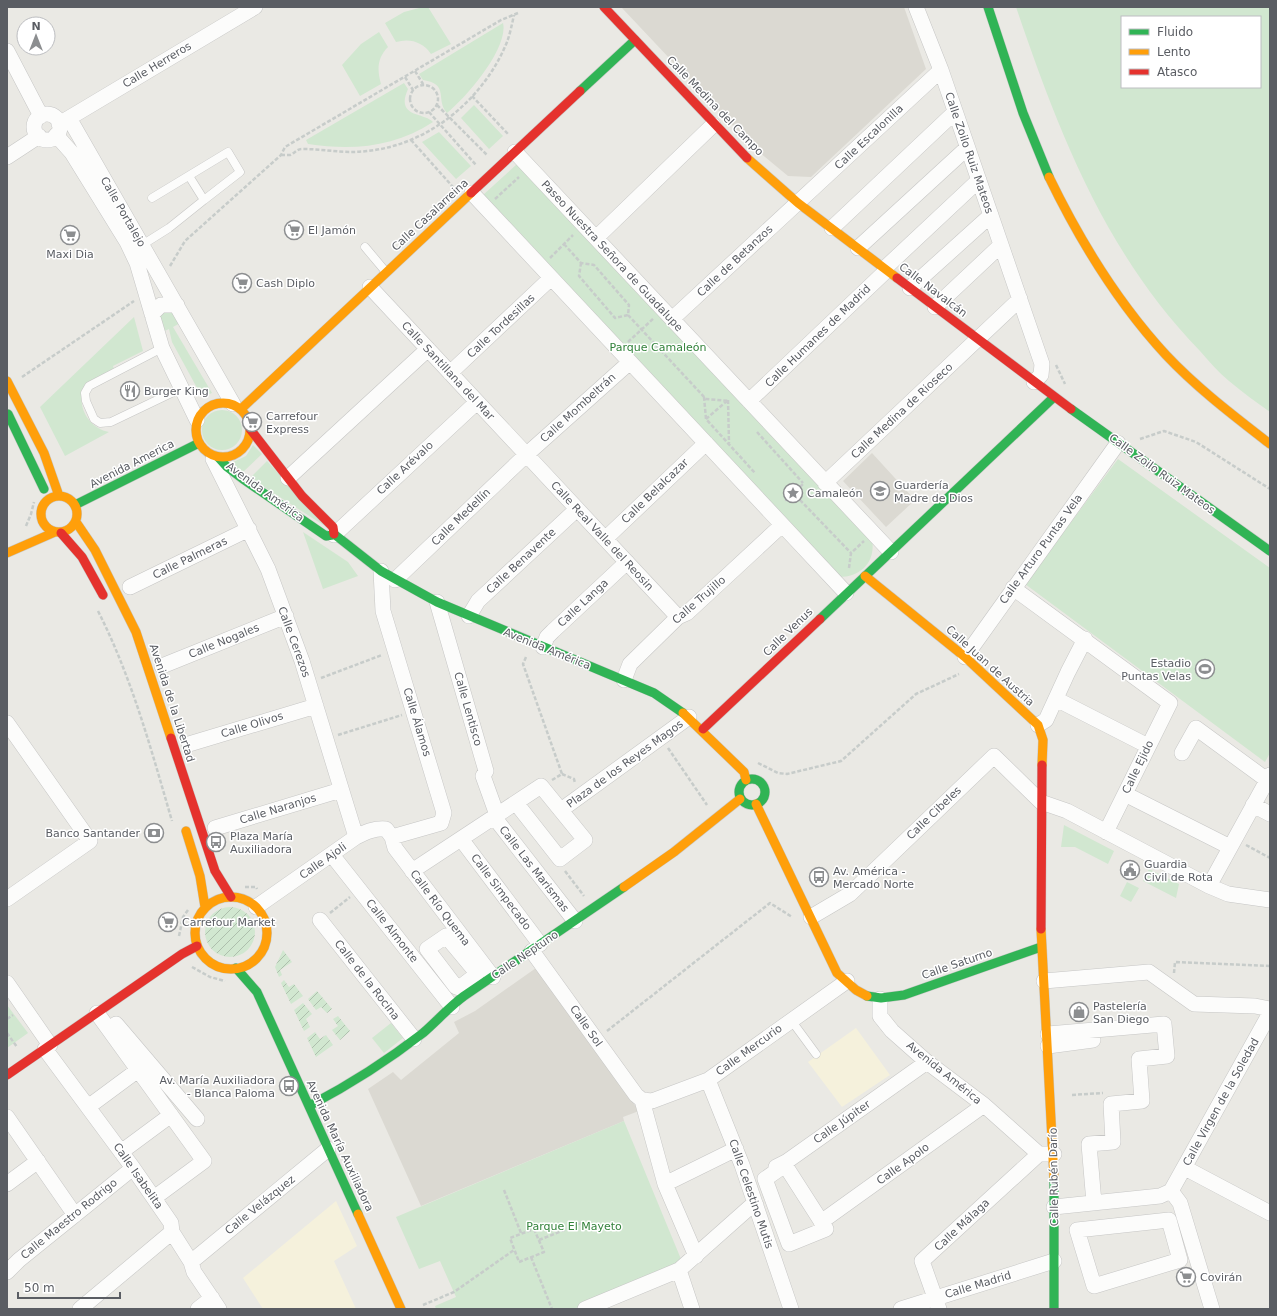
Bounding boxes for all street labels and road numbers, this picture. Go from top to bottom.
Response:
street label: Calle Herreros [120,39,194,91]
street label: Calle Medina del Campo [664,53,766,159]
street label: Calle Zoilo Ruiz Mateos [942,91,996,216]
street label: Calle Escalonilla [832,102,906,172]
street label: Calle Portalejo [98,175,148,250]
street label: Calle Casalarreina [389,176,471,254]
street label: Paseo Nuestra Señora de Guadalupe [539,178,686,334]
street label: Calle de Betanzos [695,222,776,299]
street label: Calle Navalcán [896,260,970,320]
street label: Calle Humanes de Madrid [763,282,873,390]
street label: Calle Tordesillas [464,291,538,361]
street label: Calle Santillana del Mar [399,319,497,423]
street label: Calle Medina de Rioseco [848,360,956,462]
street label: Calle Mombeltrán [538,371,618,445]
street label: Calle Zoilo Ruiz Mateos [1107,431,1218,517]
street label: Avenida America [88,437,176,491]
street label: Calle Arévalo [374,438,436,497]
street label: Calle Belalcazar [619,456,691,526]
street label: Avenida América [224,459,306,525]
street label: Calle Real Valle del Reosin [548,479,656,593]
street label: Calle Medellín [429,486,493,548]
street label: Calle Arturo Puntas Vela [997,492,1085,606]
street label: Calle Benavente [484,525,559,596]
street label: Calle Palmeras [151,534,230,582]
street label: Calle Trujillo [670,573,729,627]
street label: Calle Langa [555,576,611,630]
street label: Calle Cerezos [275,605,313,679]
street label: Calle Venus [760,605,816,659]
street label: Calle Nogales [187,621,261,661]
street label: Calle Juan de Austria [943,623,1037,709]
street label: Avenida América [502,626,592,672]
street label: Avenida de la Libertad [147,642,197,764]
street label: Calle Lentisco [451,671,485,748]
street label: Calle Álamos [400,686,434,758]
street label: Calle Olivos [219,709,285,741]
street label: Plaza de los Reyes Magos [564,717,686,811]
street label: Calle Ejido [1120,738,1157,796]
street label: Calle Cibeles [904,784,964,842]
street label: Calle Naranjos [238,791,318,827]
street label: Calle Las Marismas [496,823,572,915]
street label: Calle Ajoli [297,840,349,882]
street label: Calle Simpecado [468,851,534,933]
street label: Calle Río Quema [407,868,473,948]
street label: Calle Almonte [363,897,421,965]
street label: Calle Neptuno [489,928,561,982]
street label: Calle de la Rocina [332,937,402,1023]
street label: Calle Saturno [920,946,994,982]
street label: Calle Sol [567,1003,605,1049]
street label: Calle Mercurio [713,1021,785,1078]
street label: Calle Virgen de la Soledad [1180,1036,1262,1168]
street label: Avenida América [904,1039,984,1107]
street label: Avenida María Auxiliadora [304,1078,376,1214]
street label: Calle Júpiter [811,1097,873,1146]
street label: Calle Rubén Darío [1047,1127,1061,1226]
street label: Calle Celestino Mutis [726,1138,776,1251]
street label: Calle Apolo [874,1140,932,1187]
street label: Calle Isabelita [110,1141,166,1211]
street label: Calle Velázquez [222,1173,298,1237]
street label: Calle Maestro Rodrigo [18,1176,120,1262]
street label: Calle Málaga [932,1196,992,1254]
street label: Calle Madrid [943,1269,1013,1301]

